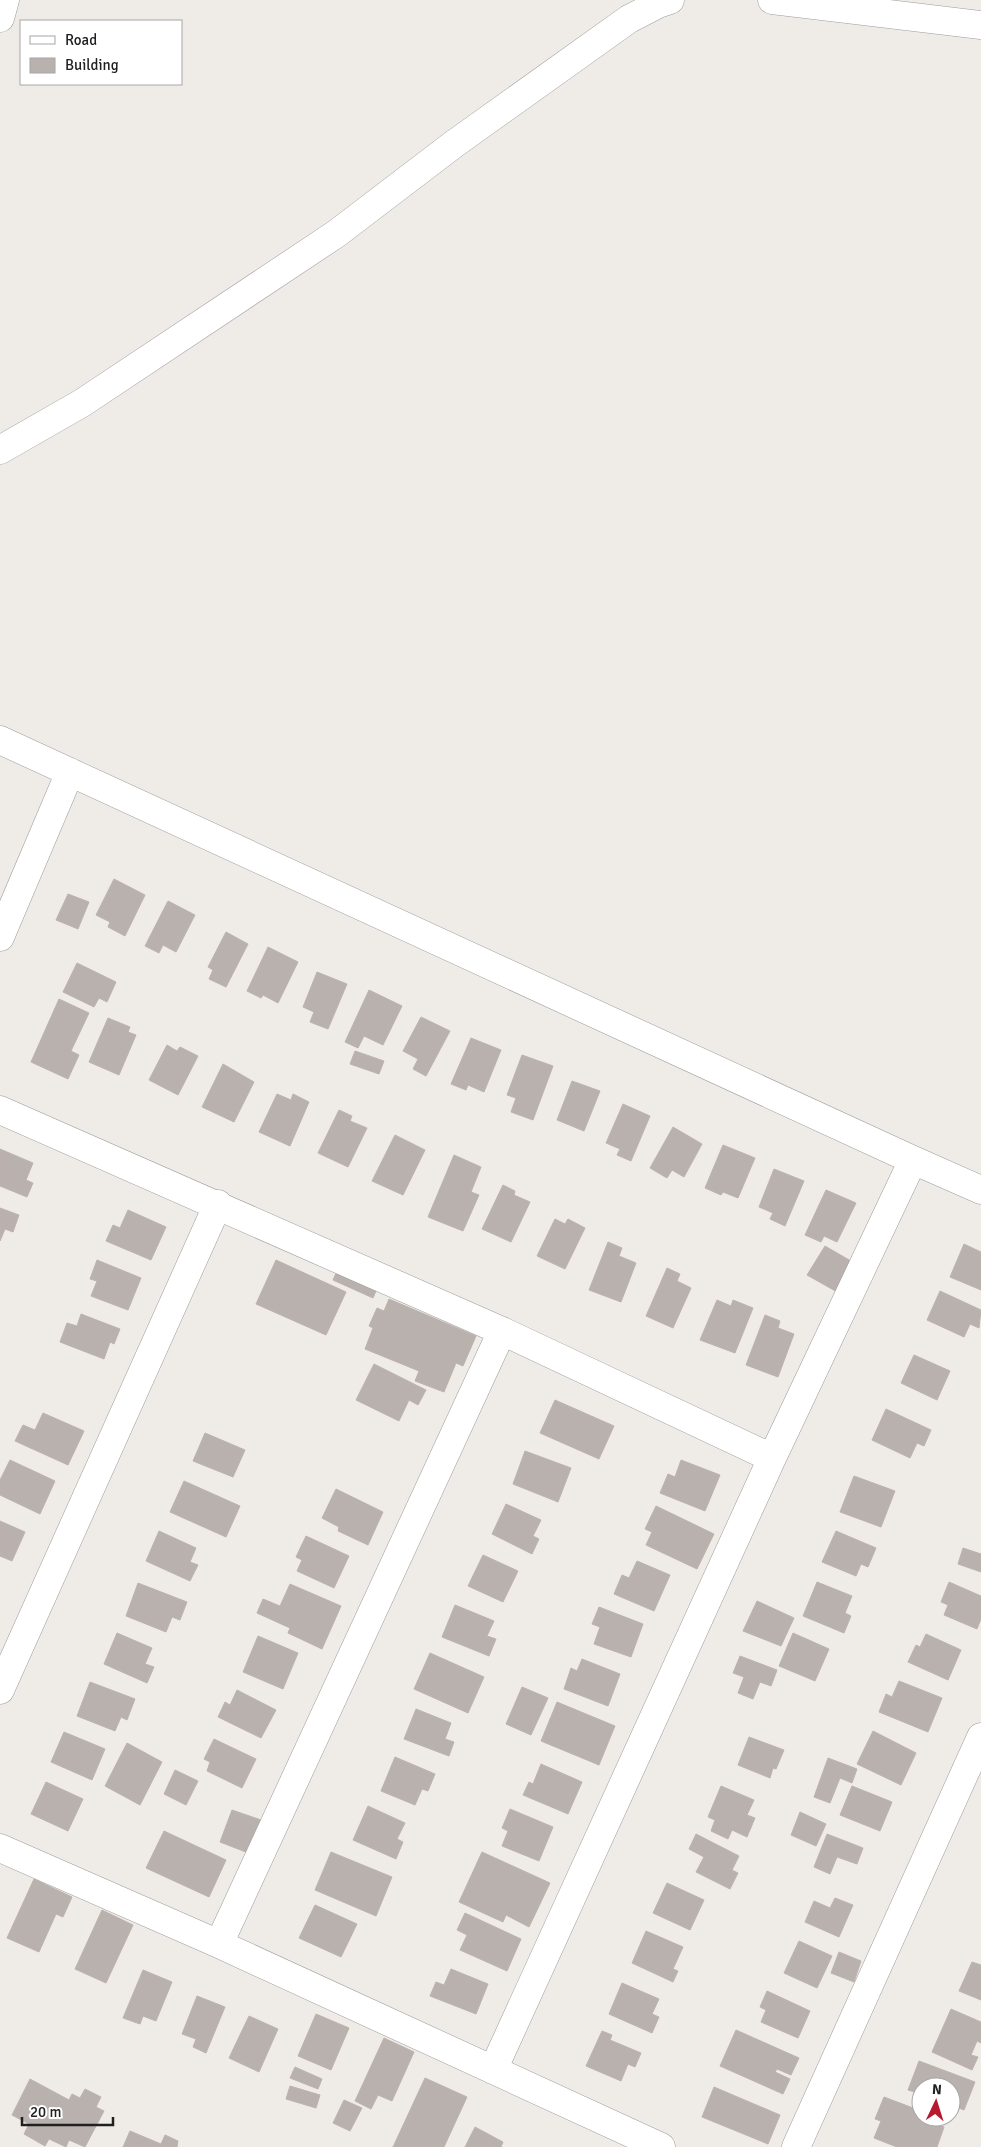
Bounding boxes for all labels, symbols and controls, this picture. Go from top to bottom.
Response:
legend [20,20,182,85]
text: Road [65,31,97,49]
text: Building [65,56,119,74]
north arrow [911,2077,961,2127]
text: N [931,2081,942,2098]
scale bar [22,2094,114,2126]
text: 20 m [30,2103,61,2121]

